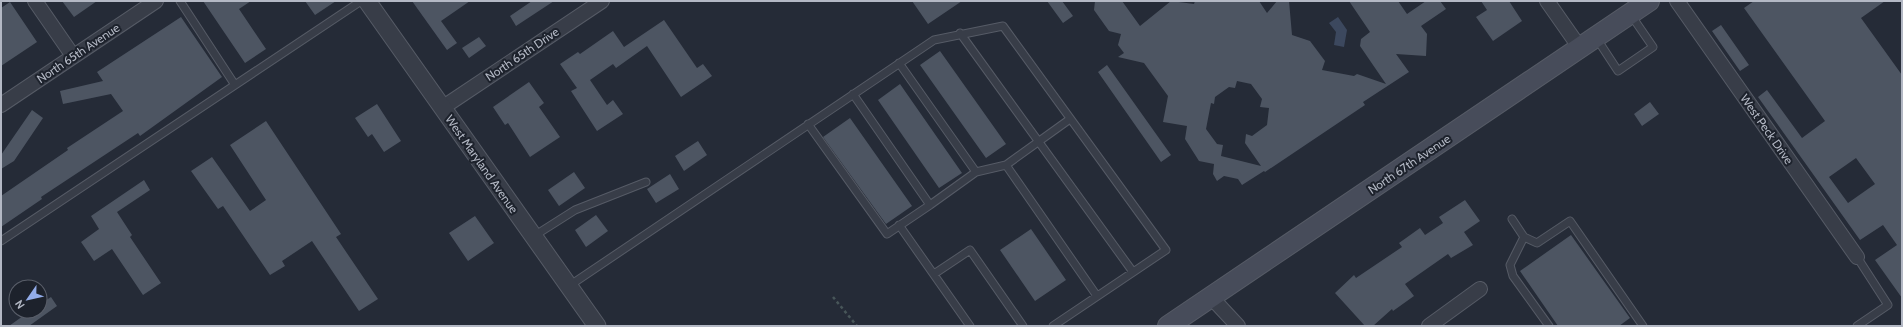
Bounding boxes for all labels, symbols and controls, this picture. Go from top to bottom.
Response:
street label: North 65th Avenue [34,20,122,86]
street label: North 65th Drive [482,24,562,84]
street label: West Peck Drive [1737,91,1797,167]
street label: West Maryland Avenue [442,112,522,216]
street label: North 67th Avenue [1365,131,1453,197]
north arrow [8,279,48,319]
text: N [12,297,28,312]

